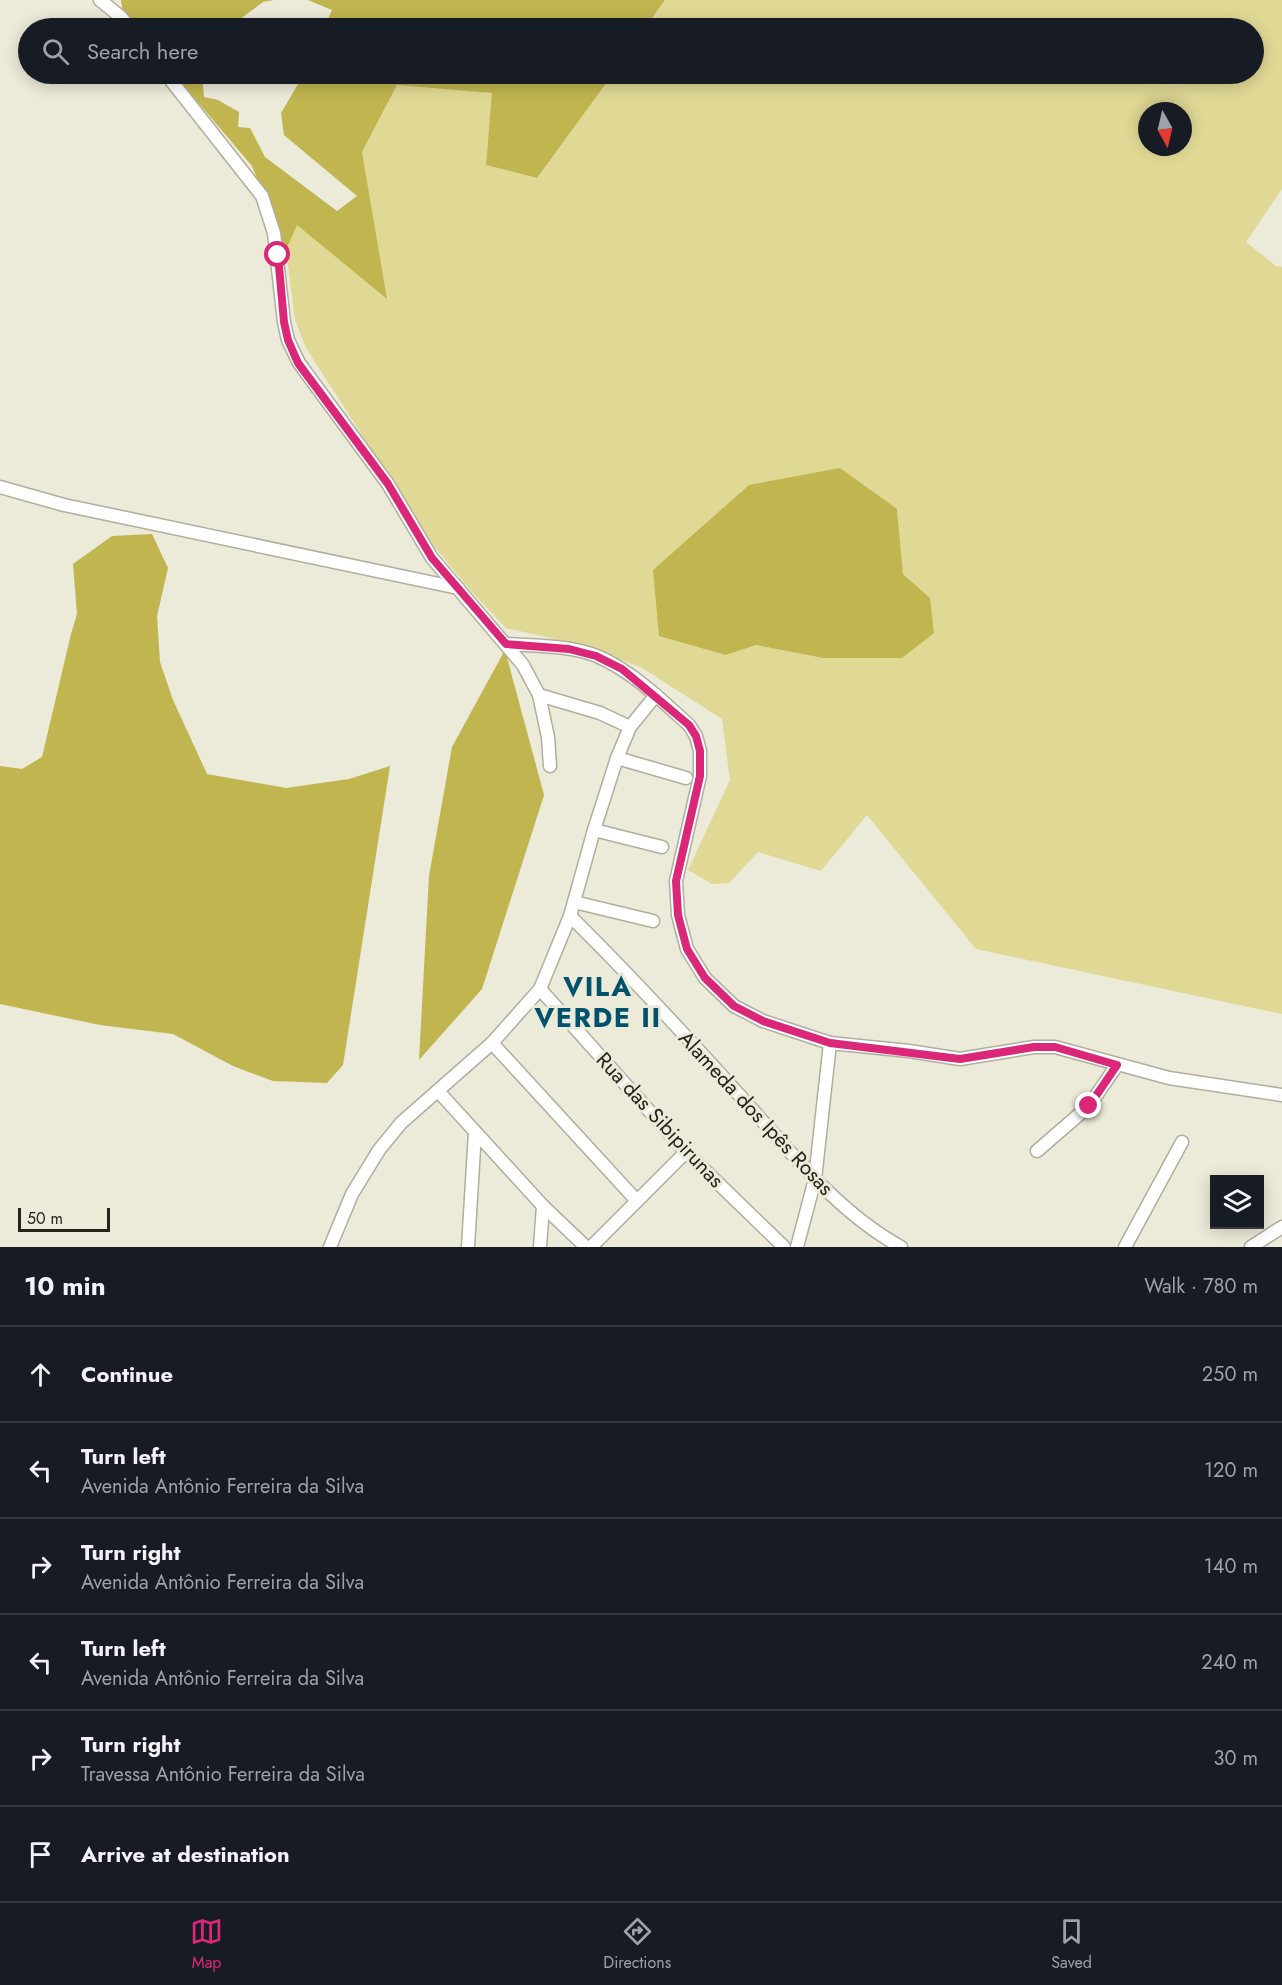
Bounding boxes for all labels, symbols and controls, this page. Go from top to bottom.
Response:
search box [18,18,1264,84]
icon: search [39,35,72,68]
text: Search here [87,35,198,67]
north arrow [1138,102,1192,156]
route start [264,241,290,267]
district label: VILA VERDE II [533,967,662,1037]
street label: Alameda dos Ipês Rosas [672,1024,840,1202]
street label: Rua das Sibipirunas [589,1046,731,1194]
route end [1075,1092,1101,1118]
map controls [1210,1175,1264,1229]
button: layers [1210,1175,1264,1229]
scale bar [18,1205,110,1232]
text: 50 m [27,1207,63,1230]
text: 10 min [24,1267,106,1305]
text: Walk · 780 m [1144,1272,1258,1301]
icon: ahead [24,1358,57,1391]
text: Continue [81,1358,173,1390]
text: 250 m [1202,1360,1258,1389]
text: Turn left [81,1440,166,1472]
icon: left [24,1454,57,1487]
text: 120 m [1204,1456,1258,1485]
text: Avenida Antônio Ferreira da Silva [81,1472,364,1501]
text: Turn right [81,1536,181,1568]
icon: right [24,1550,57,1583]
text: 140 m [1204,1552,1258,1581]
text: Avenida Antônio Ferreira da Silva [81,1568,364,1597]
text: Turn left [81,1632,166,1664]
icon: left [24,1646,57,1679]
text: 240 m [1201,1648,1258,1677]
text: Avenida Antônio Ferreira da Silva [81,1664,364,1693]
text: Turn right [81,1728,181,1760]
icon: right [24,1742,57,1775]
text: 30 m [1213,1744,1258,1773]
text: Travessa Antônio Ferreira da Silva [81,1760,365,1789]
icon: arrive [24,1838,57,1871]
text: Arrive at destination [81,1838,290,1870]
tab: Map [190,1915,223,1974]
tab: Directions [603,1915,671,1974]
tab: Saved [1051,1915,1092,1974]

